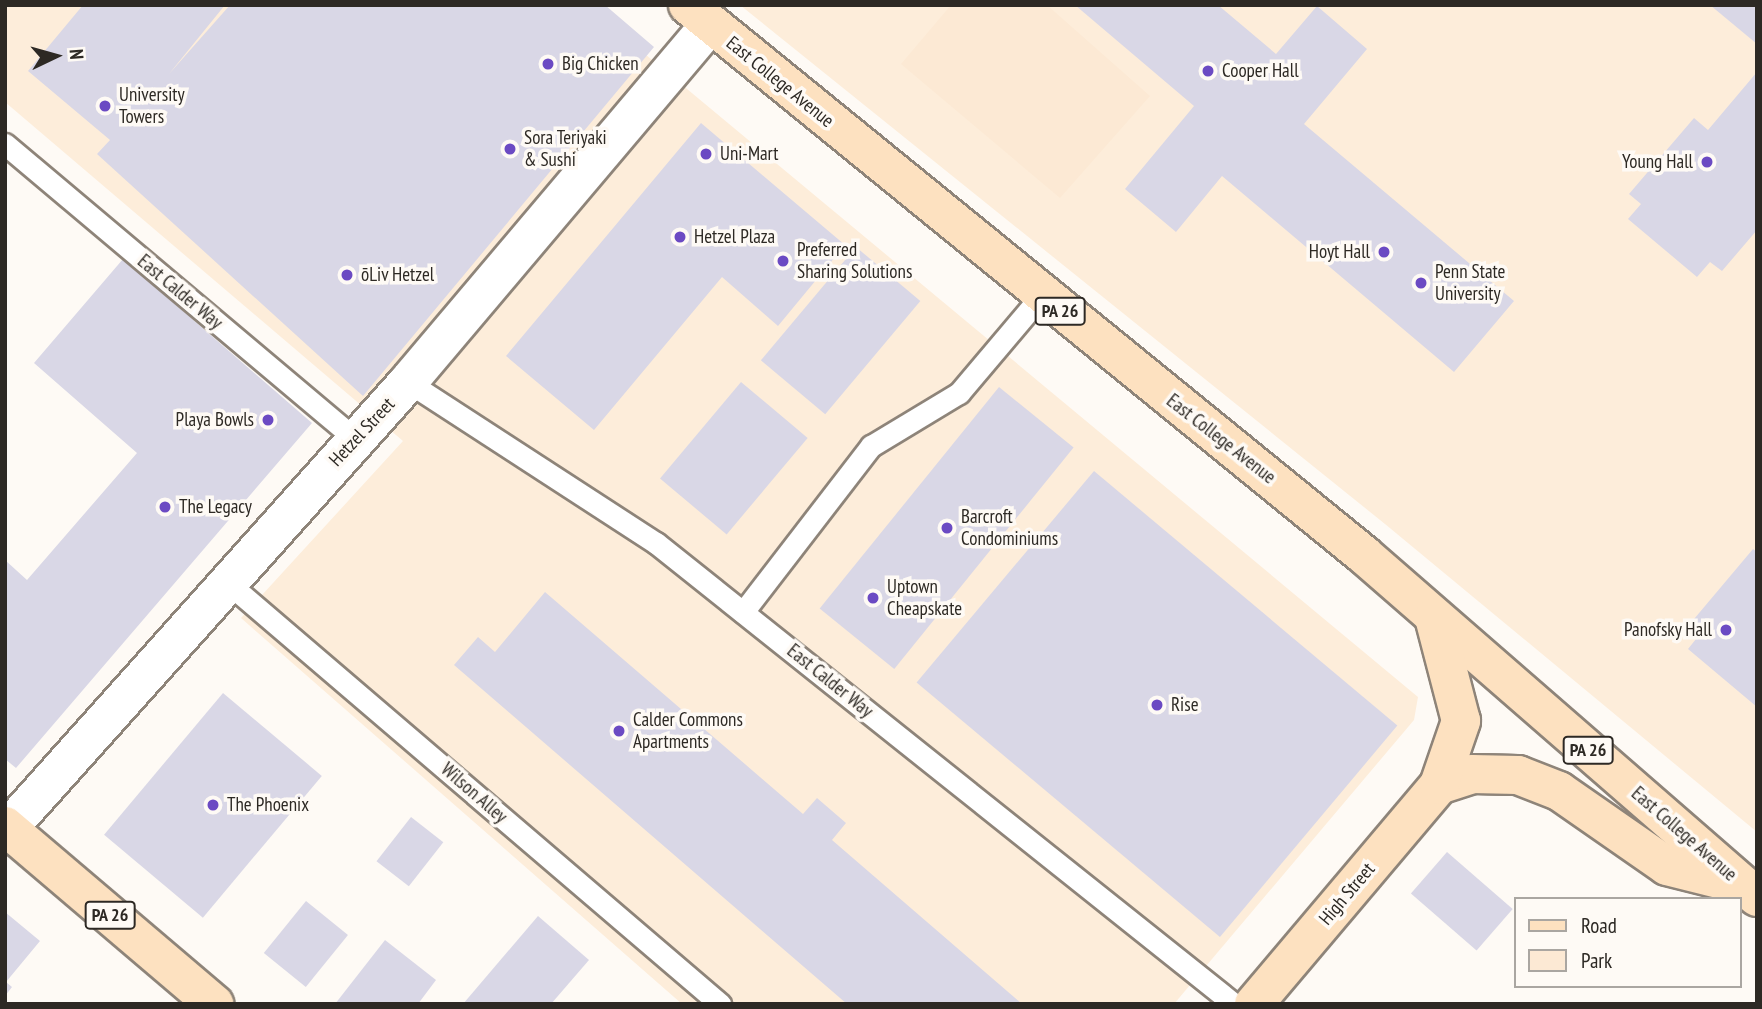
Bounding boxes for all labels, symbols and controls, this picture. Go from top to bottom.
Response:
north arrow [21,21,91,91]
street label: East College Avenue [721,31,839,133]
text: N [65,48,89,60]
place label: Big Chicken [562,53,639,75]
marker: Big Chicken [540,56,556,72]
place label: Cooper Hall [1222,60,1299,82]
marker: Cooper Hall [1200,63,1216,79]
place label: University Towers [119,84,185,128]
marker: University Towers [97,98,113,114]
place label: Sora Teriyaki & Sushi [524,127,607,171]
marker: Sora Teriyaki & Sushi [502,141,518,157]
place label: Uni-Mart [720,143,778,165]
marker: Uni-Mart [698,146,714,162]
place label: Young Hall [1622,151,1693,173]
marker: Young Hall [1699,154,1715,170]
place label: Hetzel Plaza [694,226,775,248]
marker: Hetzel Plaza [672,229,688,245]
place label: Preferred Sharing Solutions [797,239,912,283]
place label: Hoyt Hall [1309,241,1370,263]
marker: Hoyt Hall [1376,244,1392,260]
street label: East Calder Way [133,250,227,334]
marker: Preferred Sharing Solutions [775,253,791,269]
place label: Penn State University [1435,261,1505,305]
place label: ōLiv Hetzel [361,264,435,286]
marker: ōLiv Hetzel [339,267,355,283]
marker: Penn State University [1413,275,1429,291]
road number: PA 26 [1034,296,1086,326]
street label: East College Avenue [1162,389,1280,489]
street label: Hetzel Street [325,393,399,471]
place label: Playa Bowls [176,409,254,431]
marker: Playa Bowls [260,412,276,428]
place label: The Legacy [179,496,252,518]
marker: The Legacy [157,499,173,515]
place label: Barcroft Condominiums [961,506,1058,550]
marker: Barcroft Condominiums [939,520,955,536]
place label: Uptown Cheapskate [887,576,962,620]
marker: Uptown Cheapskate [865,590,881,606]
place label: Panofsky Hall [1623,619,1712,641]
marker: Panofsky Hall [1718,622,1734,638]
street label: East Calder Way [782,639,878,723]
place label: Rise [1171,694,1199,716]
marker: Rise [1149,697,1165,713]
place label: Calder Commons Apartments [633,709,743,753]
marker: Calder Commons Apartments [611,723,627,739]
road number: PA 26 [1562,736,1614,764]
street label: Wilson Alley [436,758,512,828]
street label: East College Avenue [1627,782,1741,886]
place label: The Phoenix [227,794,309,816]
marker: The Phoenix [205,797,221,813]
street label: High Street [1314,858,1380,930]
legend [1514,897,1741,988]
road number: PA 26 [84,900,136,930]
text: Road [1581,912,1617,939]
text: Park [1581,947,1612,974]

